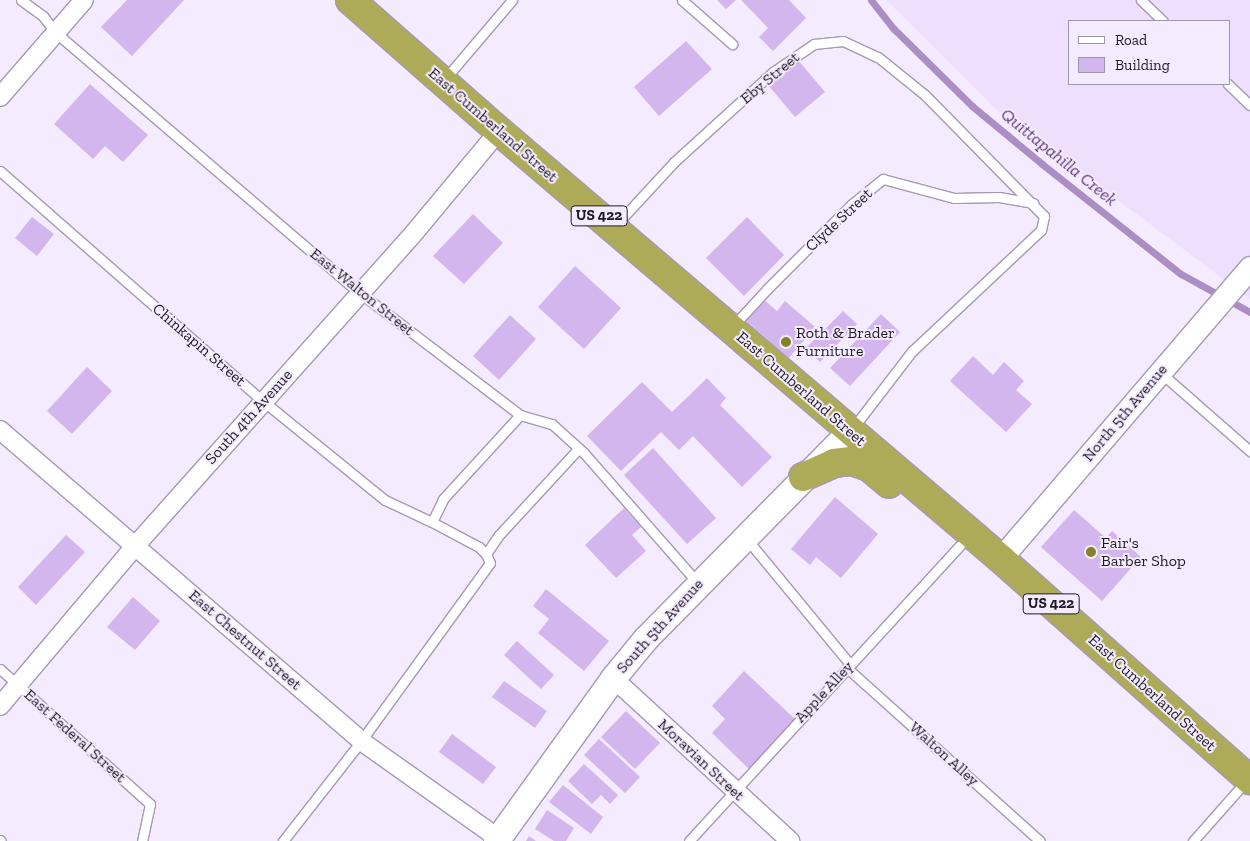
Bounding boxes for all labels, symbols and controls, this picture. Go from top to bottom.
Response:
legend [1068,20,1230,85]
text: Road [1115,31,1147,49]
street label: Eby Street [736,48,804,108]
text: Building [1115,56,1170,74]
street label: East Cumberland Street [424,64,562,186]
water label: Quittapahilla Creek [996,103,1122,211]
street label: Clyde Street [802,184,876,256]
road number: US 422 [570,204,628,228]
street label: East Walton Street [306,244,418,340]
street label: Chinkapin Street [148,299,250,391]
place label: Roth & Brader Furniture [796,323,895,361]
street label: East Cumberland Street [732,328,870,450]
marker: Roth & Brader Furniture [780,336,792,348]
street label: North 5th Avenue [1078,360,1172,466]
street label: South 4th Avenue [201,365,297,469]
place label: Fair's Barber Shop [1101,533,1186,571]
marker: Fair's Barber Shop [1085,546,1097,558]
street label: South 5th Avenue [612,574,708,678]
street label: East Chestnut Street [185,586,305,694]
road number: US 422 [1022,592,1080,616]
street label: East Cumberland Street [1084,631,1220,755]
street label: Apple Alley [791,657,857,727]
street label: East Federal Street [20,685,130,787]
street label: Moravian Street [654,715,748,805]
street label: Walton Alley [905,718,983,790]

